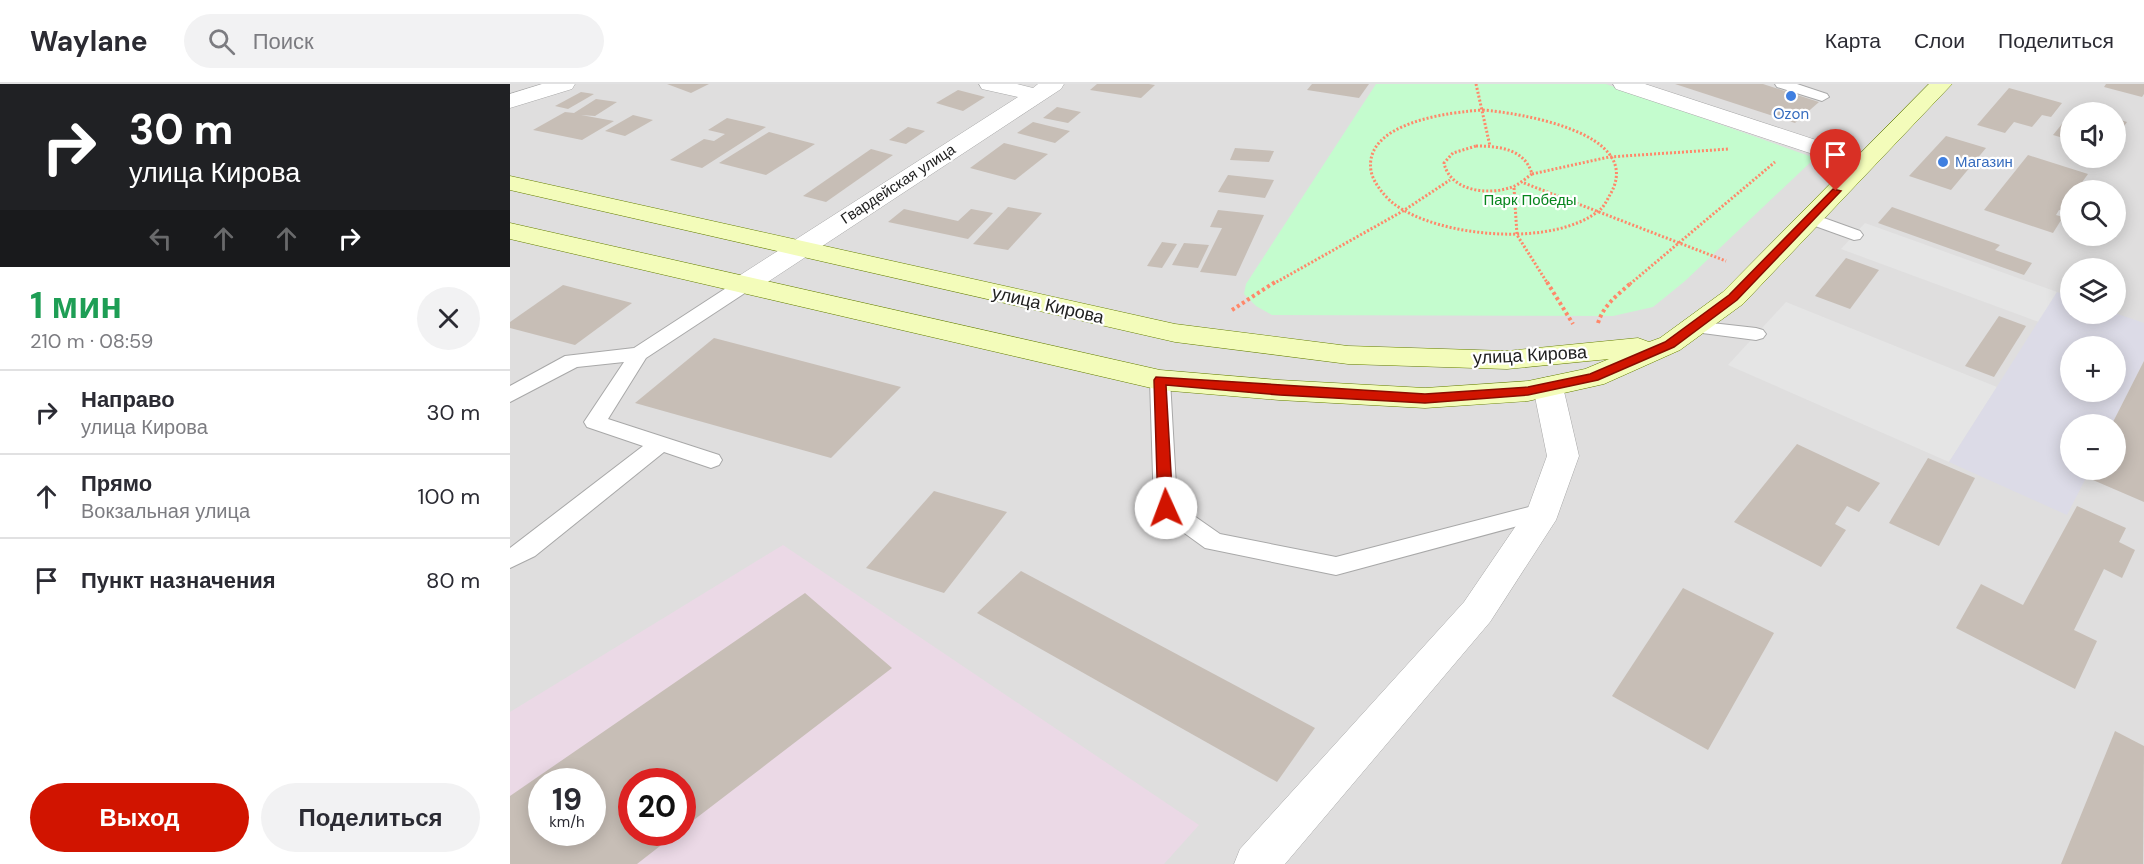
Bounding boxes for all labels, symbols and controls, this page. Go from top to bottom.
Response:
search box [184,14,604,68]
text: Waylane [30,23,148,60]
icon: search [205,25,238,58]
text: Поиск [253,27,314,56]
text: Карта [1825,27,1881,55]
text: Слои [1914,27,1965,55]
text: Поделиться [1998,27,2114,55]
marker: Ozon [1784,89,1798,103]
text: 30 m [129,102,233,157]
map controls [2060,102,2126,480]
button: sound [2060,102,2126,168]
place label: Ozon [1773,104,1809,124]
icon: right [30,108,108,186]
pin [1810,129,1861,191]
icon: arrive [1819,138,1852,171]
street label: Гвардейская улица [837,139,960,229]
place label: Магазин [1955,152,2013,172]
text: улица Кирова [129,155,300,190]
marker: Магазин [1936,155,1950,169]
button: search [2060,180,2126,246]
park label: Парк Победы [1483,190,1577,210]
icon: left [144,222,177,255]
icon: ahead [207,222,240,255]
icon: ahead [270,222,303,255]
icon: right [333,222,366,255]
button: layers [2060,258,2126,324]
street label: улица Кирова [990,280,1107,330]
text: 1 мин [30,282,122,329]
button: close [417,287,480,350]
text: 210 m · 08:59 [30,328,153,354]
button: + [2060,336,2126,402]
street label: улица Кирова [1472,340,1589,370]
text: Направо [81,385,175,414]
icon: right [30,396,63,429]
text: 30 m [426,398,480,427]
text: улица Кирова [81,414,208,440]
button: − [2060,414,2126,480]
text: Прямо [81,469,152,498]
position arrow [1134,476,1198,540]
icon: ahead [30,480,63,513]
text: 100 m [418,482,480,511]
text: Вокзальная улица [81,498,250,524]
icon: arrive [30,564,63,597]
text: Пункт назначения [81,566,276,595]
text: 80 m [426,566,480,595]
speed limit sign: 20 [618,768,696,846]
text: 19 [552,780,582,819]
button: Выход [30,783,249,852]
button: Поделиться [261,783,480,852]
text: km/h [549,812,585,832]

